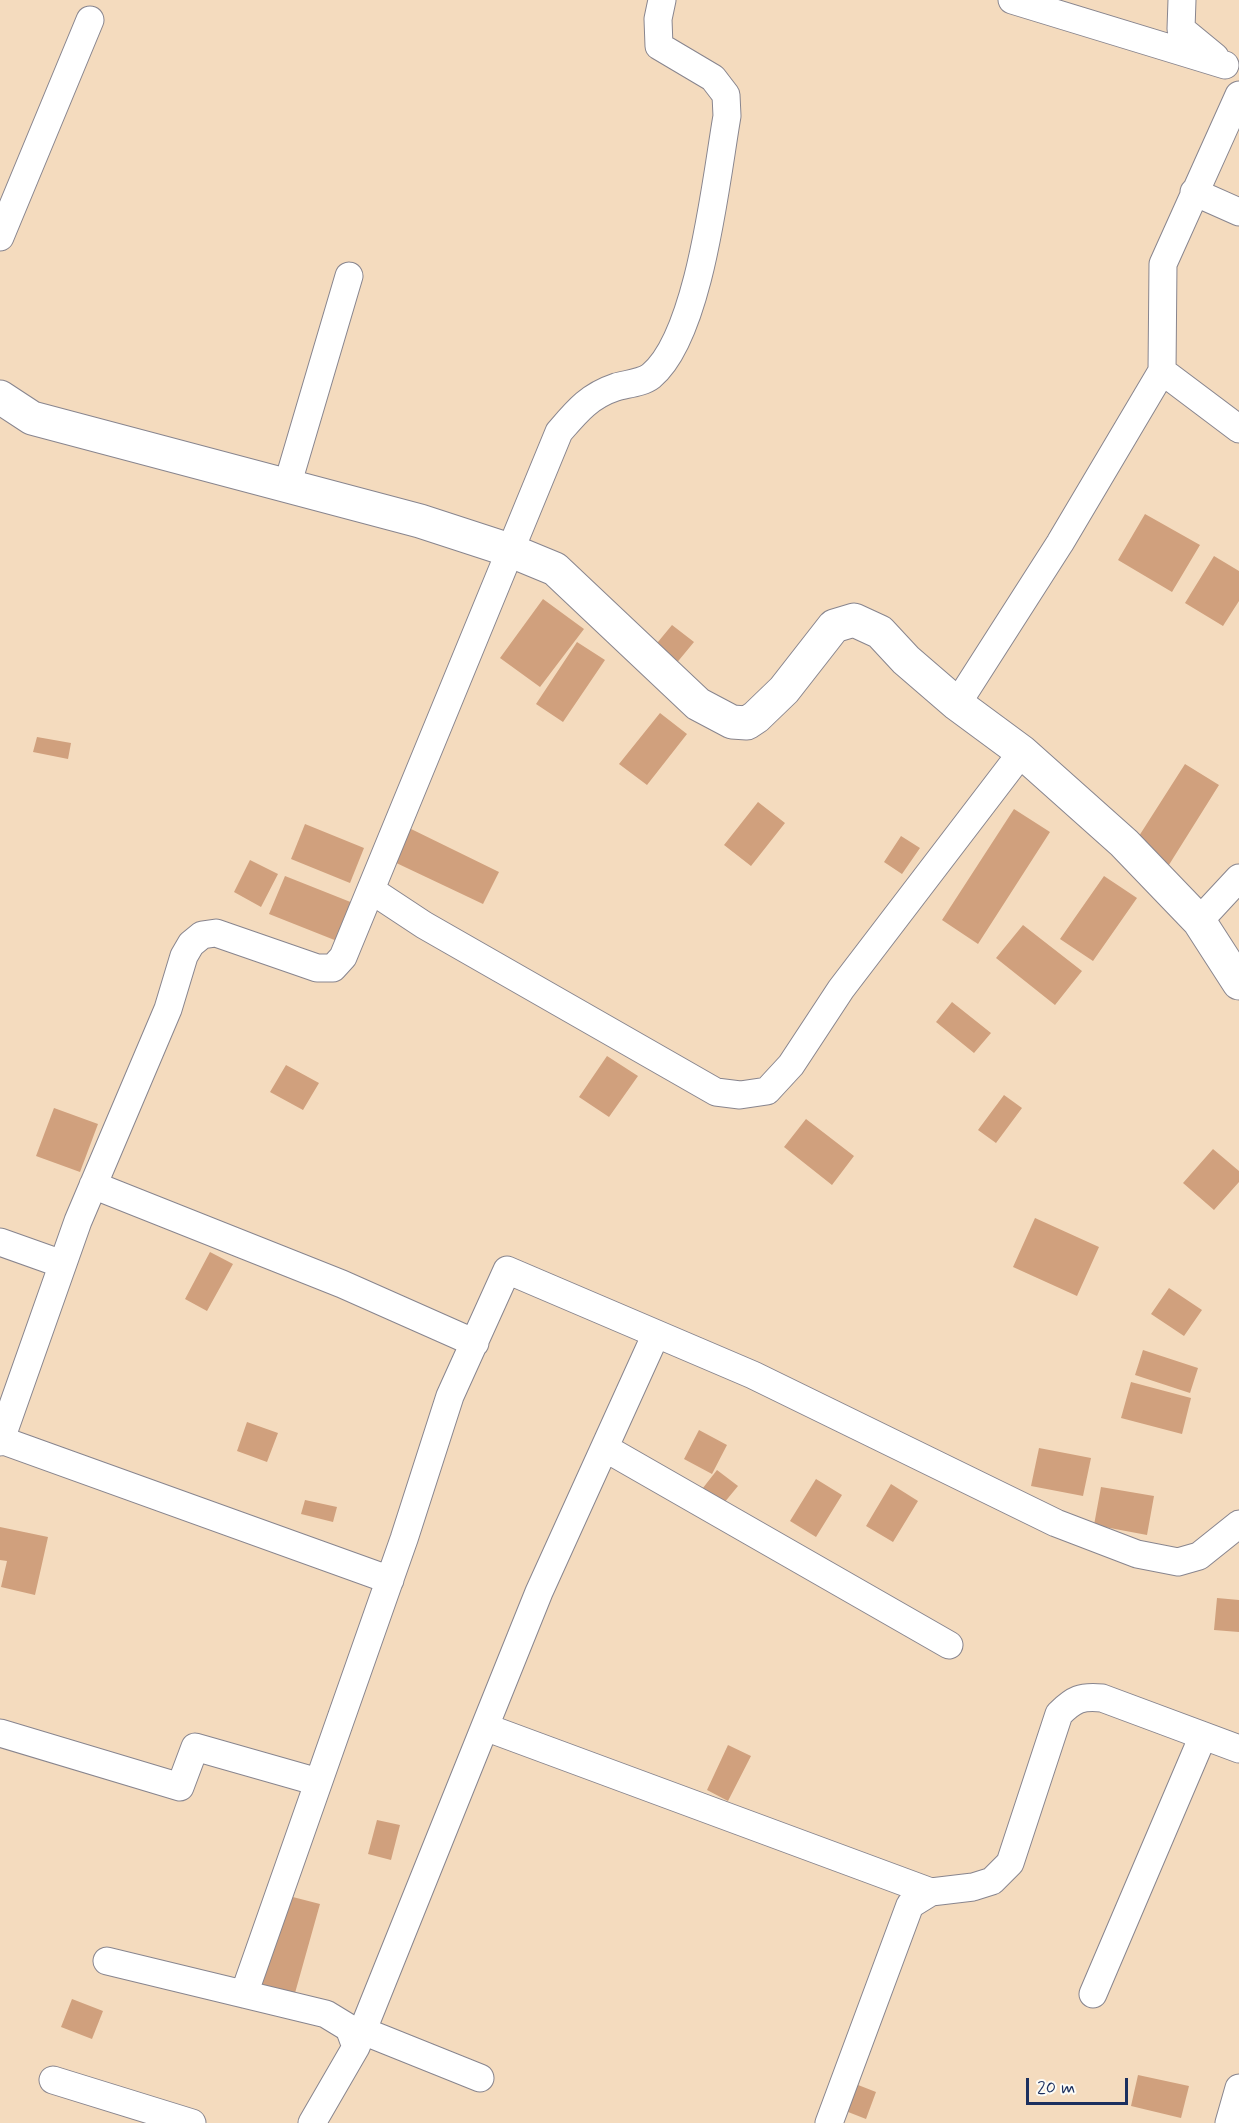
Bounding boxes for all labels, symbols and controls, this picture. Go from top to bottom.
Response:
scale bar [1029,2066,1131,2104]
text: 20 m [1037,2076,1075,2100]

